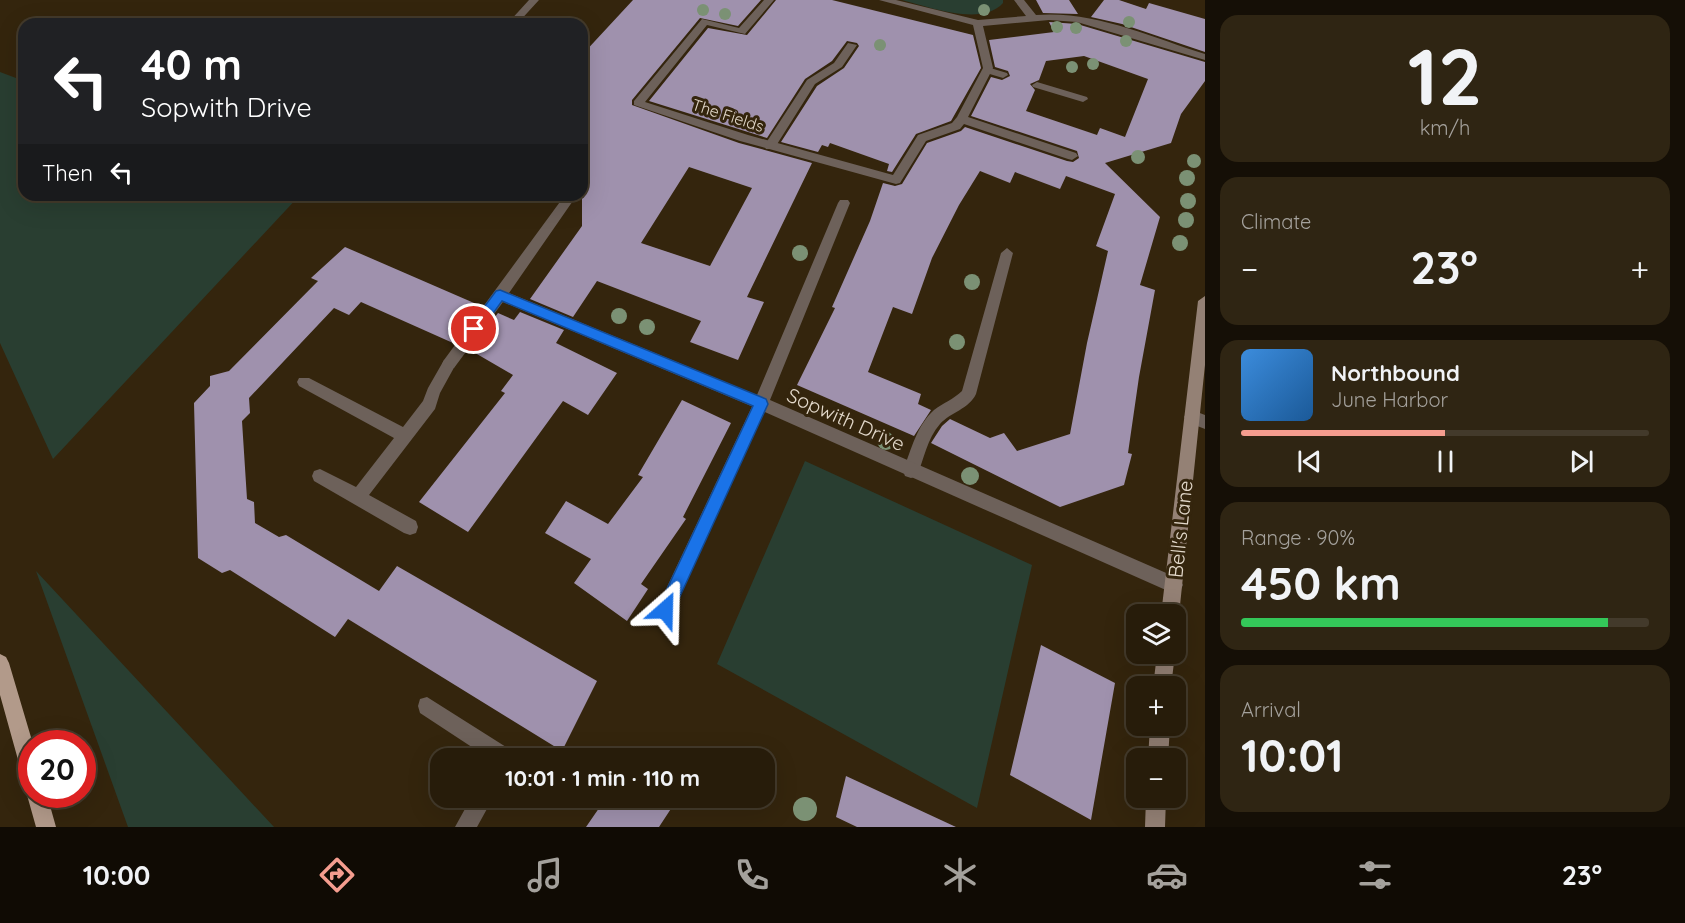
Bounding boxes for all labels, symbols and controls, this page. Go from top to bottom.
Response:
text: 12 [1408,27,1482,125]
text: 40 m [141,38,242,91]
icon: left [42,42,120,120]
text: Sopwith Drive [141,90,312,124]
street label: The Fields [690,94,766,136]
text: km/h [1420,115,1470,140]
icon: left [105,156,138,189]
text: Then [42,159,93,187]
text: Climate [1241,209,1311,234]
text: 23° [1411,239,1478,295]
text: − [1241,248,1258,289]
text: + [1630,248,1649,289]
pin [448,303,499,354]
icon: arrive [457,312,490,345]
text: Northbound [1331,359,1460,387]
street label: Sopwith Drive [783,382,909,456]
text: June Harbor [1331,387,1448,412]
icon: previous [1293,445,1326,478]
icon: pause [1429,445,1462,478]
icon: next [1565,445,1598,478]
street label: Bell's Lane [1162,479,1198,579]
text: Range · 90% [1241,525,1355,550]
text: 450 km [1241,555,1401,611]
position arrow [633,578,697,642]
map controls [1126,604,1186,808]
button: layers [1126,604,1186,664]
button: + [1126,676,1186,736]
text: Arrival [1241,697,1301,722]
text: 10:01 [1241,727,1344,783]
speed limit sign: 20 [18,730,96,808]
button: − [1126,748,1186,808]
text: 10:01 · 1 min · 110 m [505,764,700,792]
icon: directions [316,854,358,896]
icon: music [524,854,566,896]
icon: phone [731,854,773,896]
icon: climate [939,854,981,896]
icon: car [1146,854,1188,896]
icon: filters [1354,854,1396,896]
text: 10:00 [83,858,150,892]
text: 23° [1562,858,1602,892]

